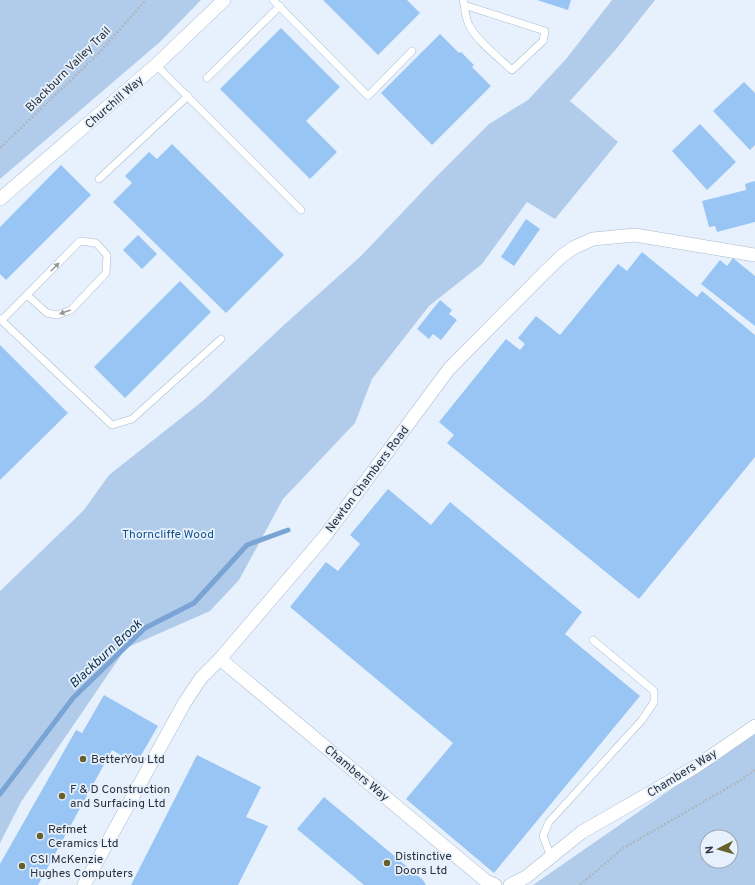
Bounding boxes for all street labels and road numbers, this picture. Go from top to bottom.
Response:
street label: Blackburn Valley Trail [23,24,115,116]
street label: Churchill Way [82,73,147,133]
street label: Newton Chambers Road [322,423,413,536]
street label: Chambers Way [321,742,392,806]
street label: Chambers Way [644,746,721,802]

